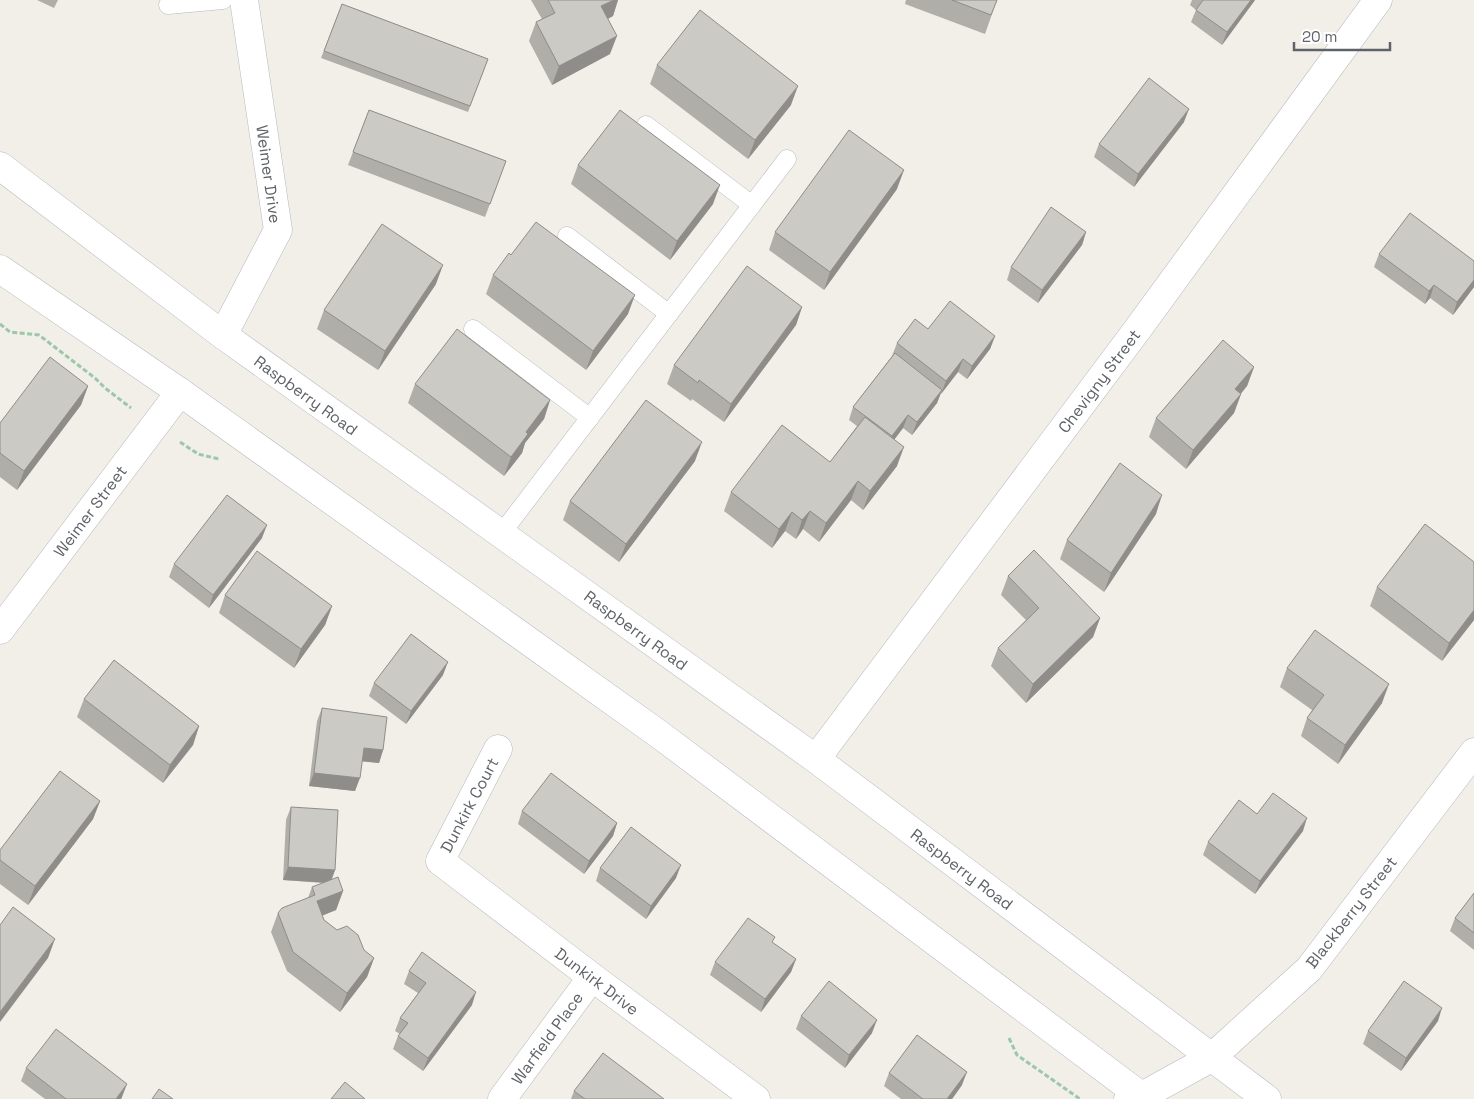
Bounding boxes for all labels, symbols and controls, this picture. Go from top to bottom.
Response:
scale bar [1294,20,1390,52]
text: 20 m [1302,27,1337,46]
street label: Weimer Drive [251,124,286,224]
street label: Chevigny Street [1054,325,1145,437]
street label: Raspberry Road [250,351,362,440]
street label: Weimer Street [49,461,132,561]
street label: Raspberry Road [580,586,692,675]
street label: Dunkirk Court [436,754,503,856]
street label: Raspberry Road [906,824,1017,915]
street label: Blackberry Street [1301,852,1402,972]
street label: Dunkirk Drive [551,943,643,1020]
street label: Warfield Place [507,988,588,1089]

